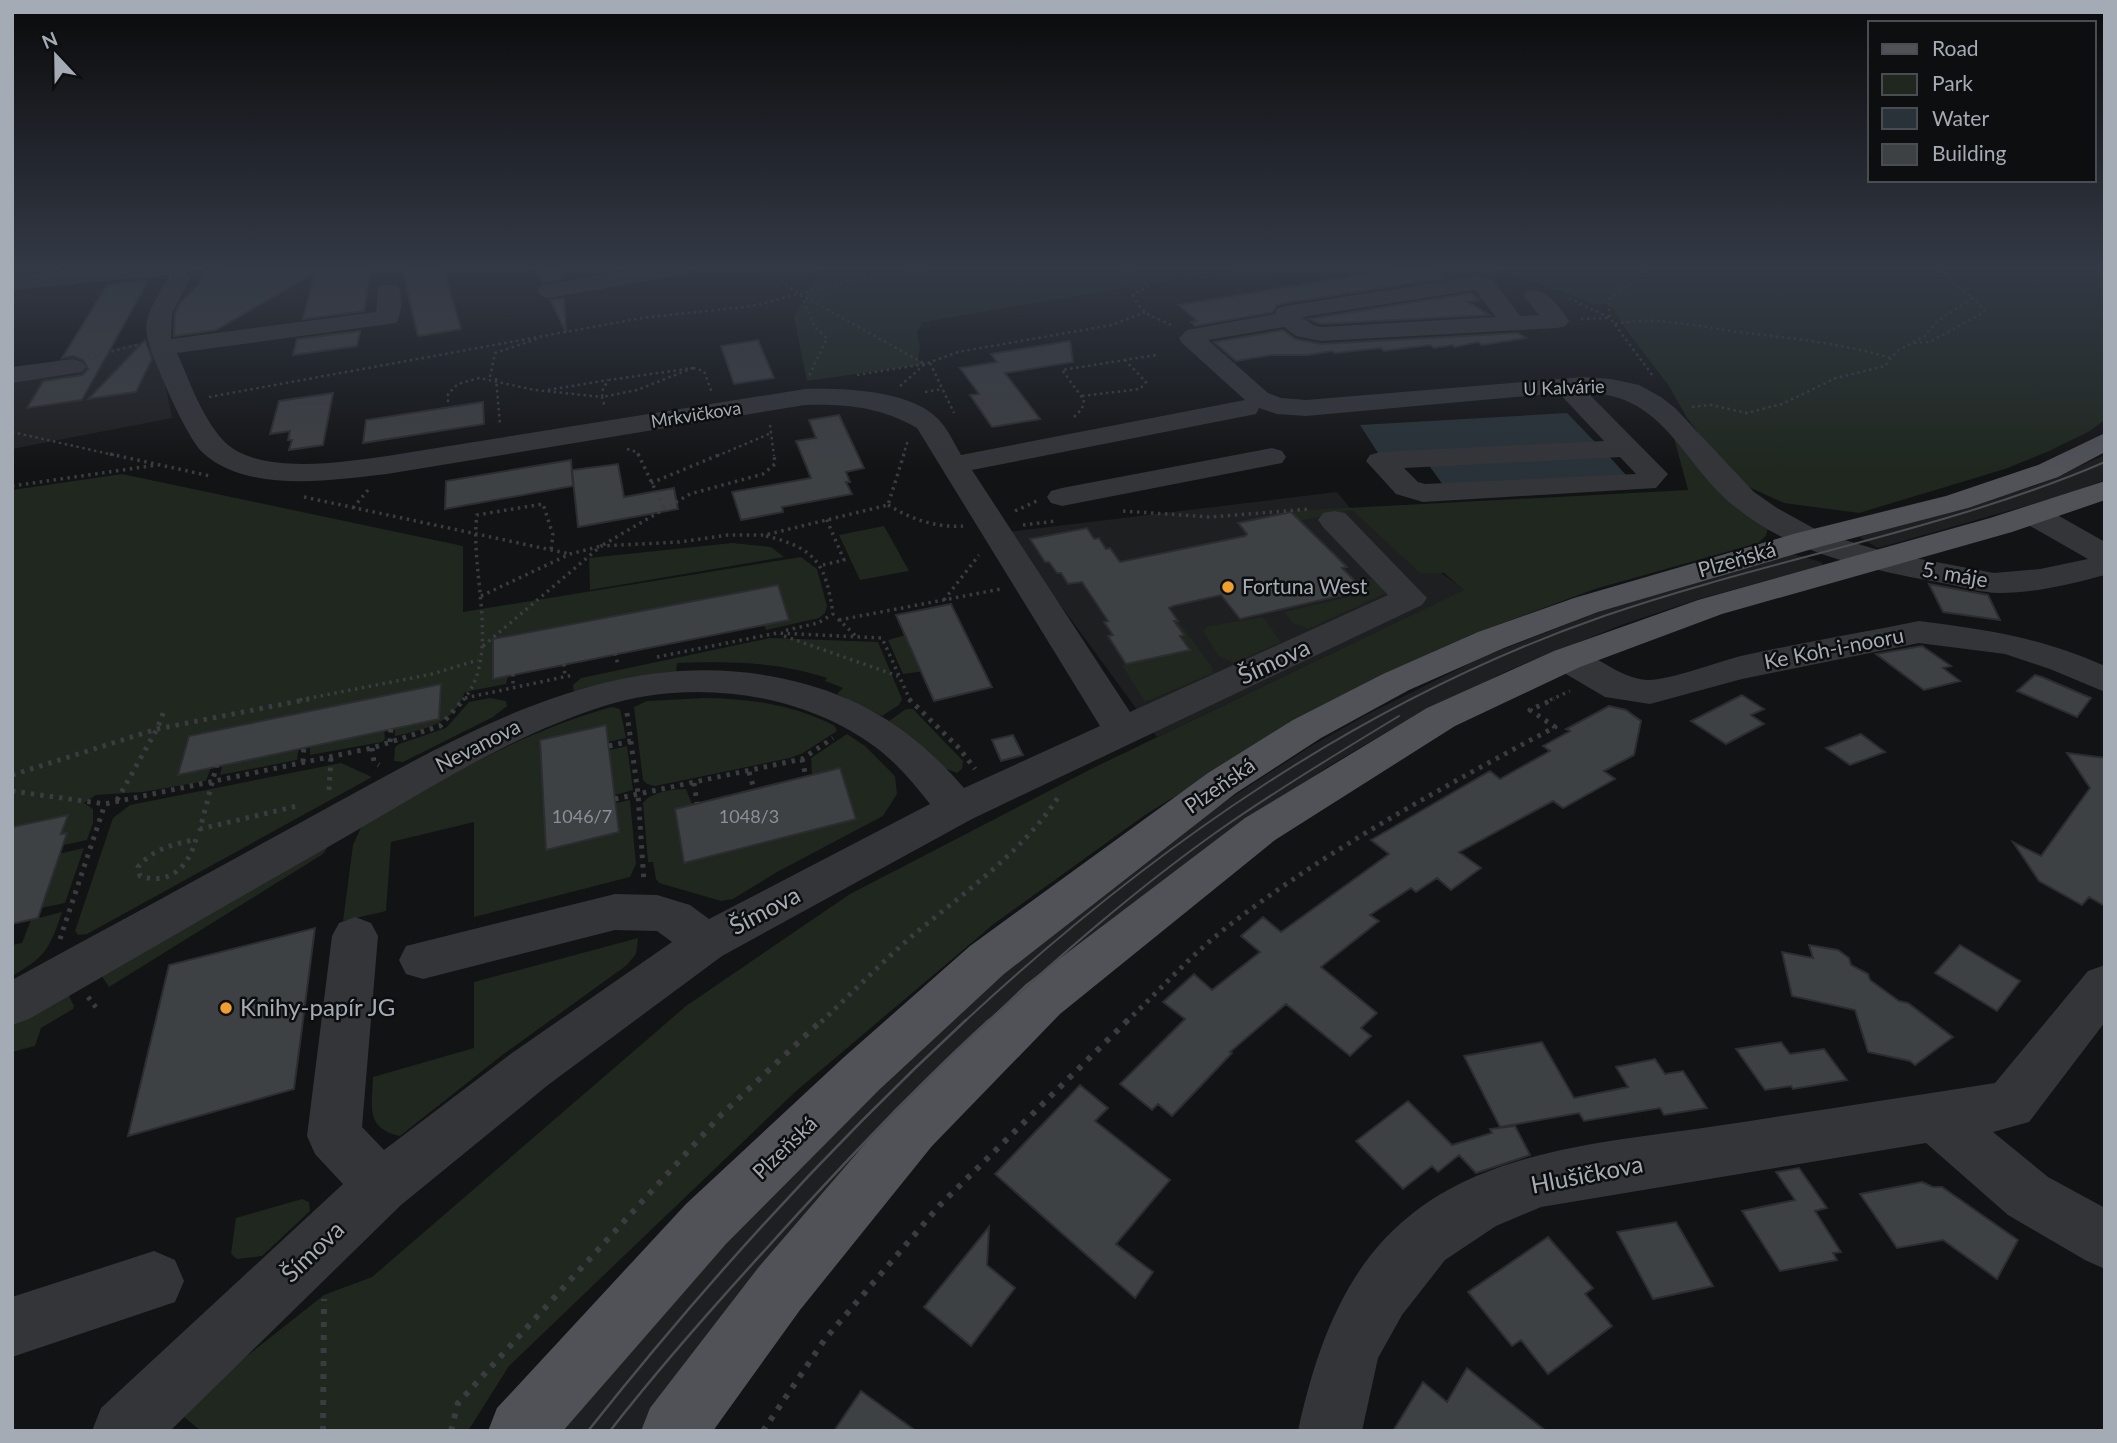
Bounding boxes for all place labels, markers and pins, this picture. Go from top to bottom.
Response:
place label: Fortuna West [1242,573,1368,598]
marker: Fortuna West [1220,579,1236,595]
place label: Knihy-papír JG [240,992,395,1021]
marker: Knihy-papír JG [218,1000,234,1016]

